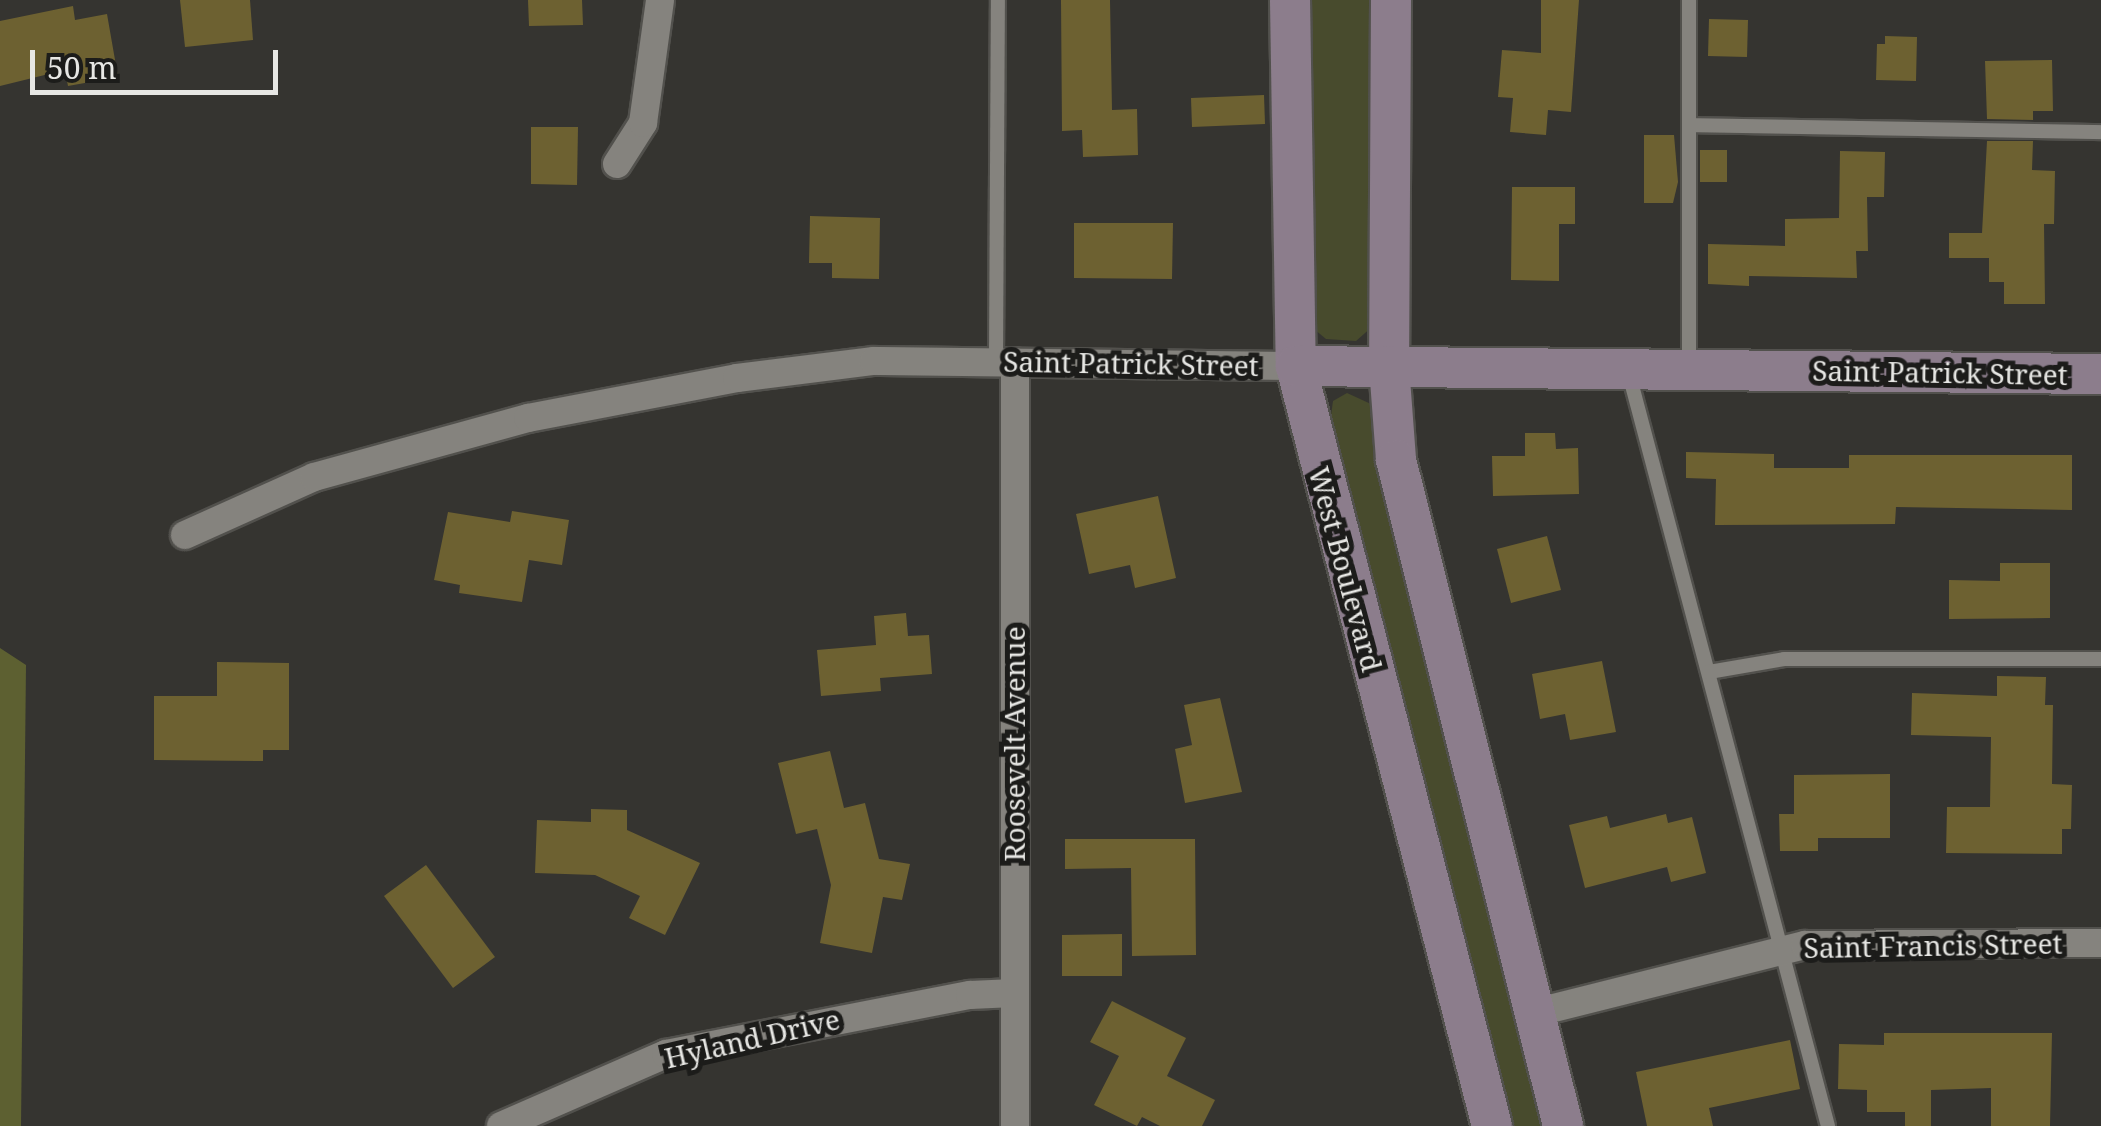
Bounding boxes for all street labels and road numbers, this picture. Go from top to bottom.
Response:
street label: Saint Patrick Street [1003,344,1259,382]
street label: Saint Patrick Street [1812,353,2068,391]
street label: West Boulevard [1303,463,1389,675]
street label: Roosevelt Avenue [997,626,1031,862]
street label: Saint Francis Street [1803,926,2063,964]
street label: Hyland Drive [661,1002,843,1074]

